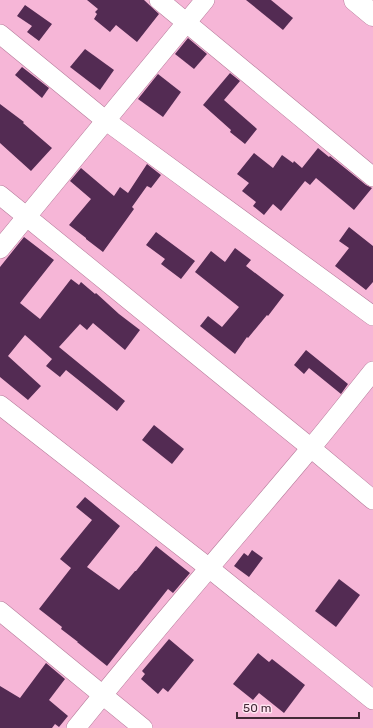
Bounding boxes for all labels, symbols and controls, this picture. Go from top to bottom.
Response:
scale bar [237,694,359,720]
text: 50 m [243,701,271,715]

